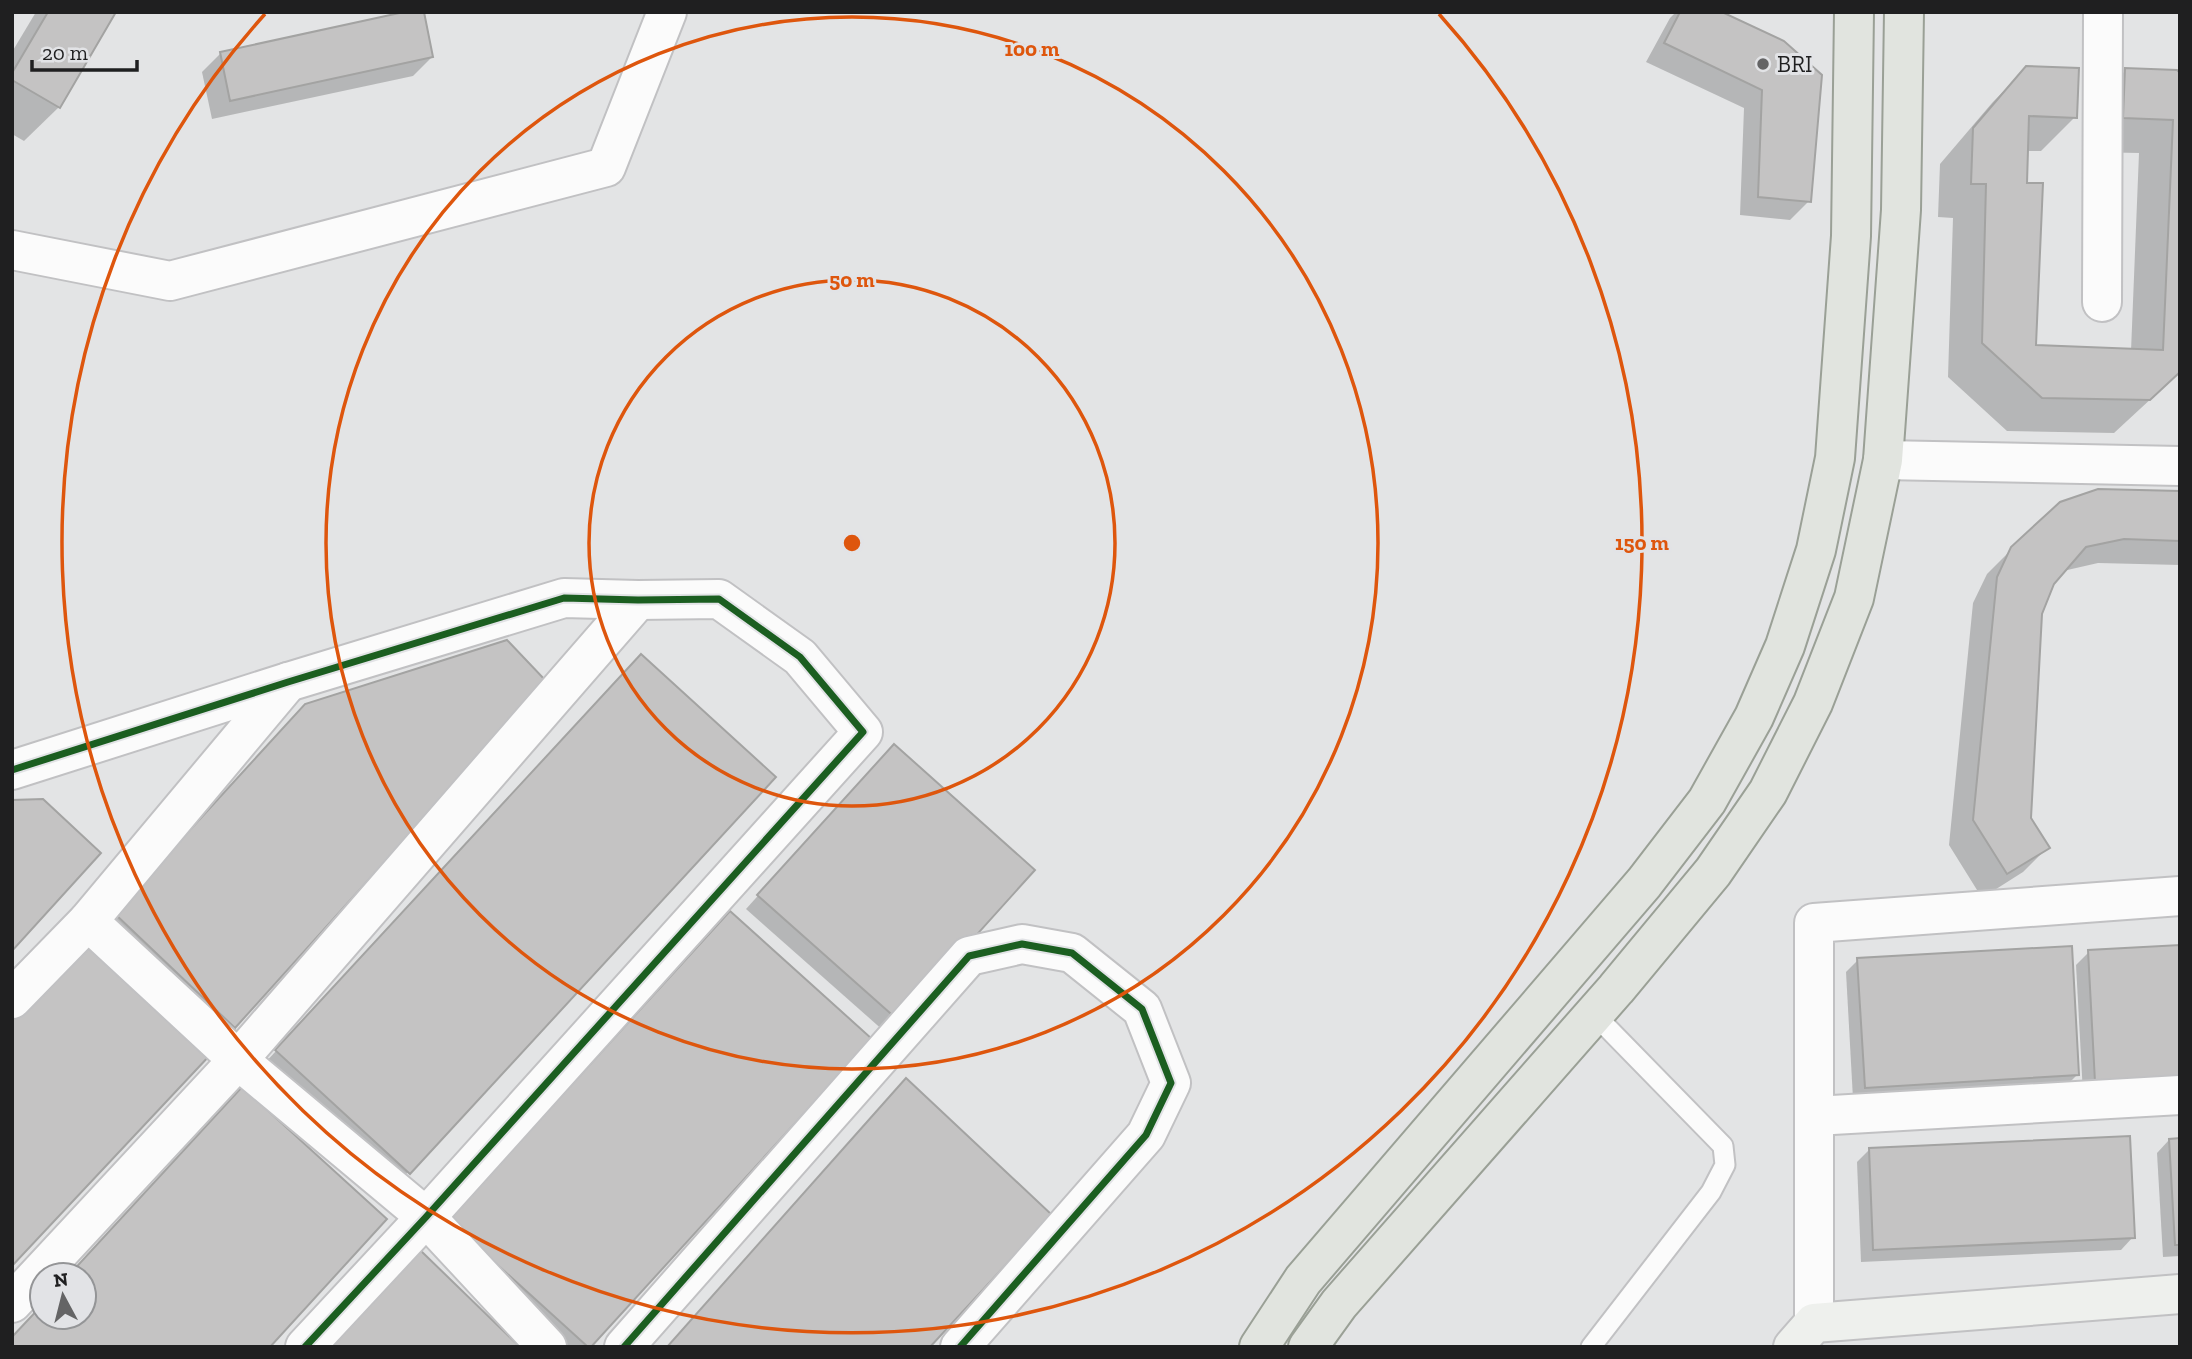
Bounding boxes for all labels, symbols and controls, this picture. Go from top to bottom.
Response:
scale bar [32,28,136,72]
text: 100 m [1005,36,1060,61]
text: 20 m [42,40,88,65]
place label: BRI [1777,50,1813,78]
marker: BRI [1755,56,1771,72]
text: 50 m [829,267,875,292]
text: 150 m [1615,530,1670,555]
centre of rings [840,531,864,555]
north arrow [28,1261,98,1331]
text: N [52,1267,70,1292]

